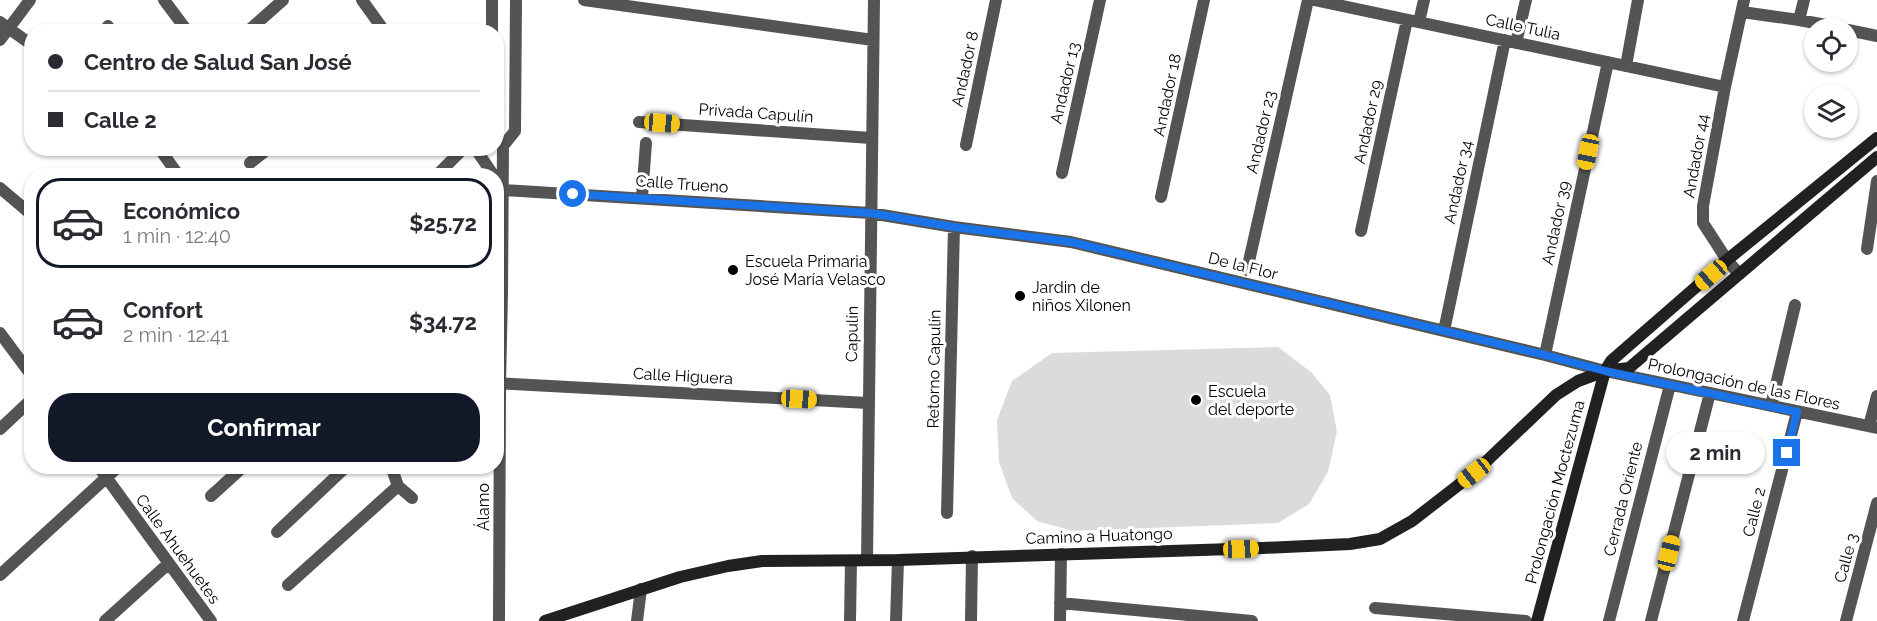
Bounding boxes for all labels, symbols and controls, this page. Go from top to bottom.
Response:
street label: Calle Tulia [1484,10,1562,44]
map controls [1804,18,1858,138]
button: locate [1804,18,1858,72]
street label: Andador 8 [948,29,982,109]
street label: Andador 13 [1046,40,1084,126]
text: Centro de Salud San José [84,49,352,75]
street label: Andador 18 [1149,52,1185,138]
street label: Andador 29 [1350,78,1386,166]
button: layers [1804,84,1858,138]
street label: Andador 23 [1242,89,1280,175]
street label: Privada Capulín [698,100,814,126]
text: Calle 2 [84,107,157,133]
street label: Andador 44 [1679,112,1713,200]
car [643,113,681,133]
car [1575,133,1601,171]
street label: Andador 34 [1440,138,1476,226]
street label: Calle Trueno [635,171,729,197]
street label: Andador 39 [1538,179,1574,267]
route start [559,180,586,207]
icon: car [51,196,105,250]
text: Económico [123,198,240,224]
text: $25.72 [409,210,477,236]
text: 1 min · 12:40 [123,224,231,248]
street label: De la Flor [1206,248,1280,284]
place label: Escuela Primaria José María Velasco [745,252,886,289]
car [1692,256,1730,294]
marker: Escuela Primaria José María Velasco [726,263,740,277]
place label: Jardin de niños Xilonen [1032,278,1131,315]
marker: Jardin de niños Xilonen [1013,289,1027,303]
icon: car [51,295,105,349]
text: Confort [123,297,203,323]
street label: Capulín [842,306,862,362]
text: $34.72 [409,309,477,335]
street label: Retorno Capulín [923,309,945,429]
text: 2 min · 12:41 [123,323,229,347]
street label: Prolongación de las Flores [1646,354,1842,414]
street label: Calle Higuera [632,364,734,388]
place label: Escuela del deporte [1208,382,1294,419]
car [781,389,817,409]
button: Confirmar [48,393,480,462]
marker: Escuela del deporte [1189,393,1203,407]
street label: Prolongación Moctezuma [1521,398,1589,586]
callout: 2 min [1667,432,1766,474]
route end [1773,439,1800,466]
street label: Cerrada Oriente [1600,440,1646,558]
text: 2 min [1690,441,1741,465]
car [1454,455,1494,491]
street label: Álamo [473,483,493,531]
street label: Calle 2 [1739,485,1769,539]
street label: Calle Ahuehuetes [132,490,224,608]
street label: Camino a Huatongo [1025,524,1173,548]
street label: Calle 3 [1830,531,1862,585]
car [1656,533,1682,573]
car [1223,539,1259,559]

